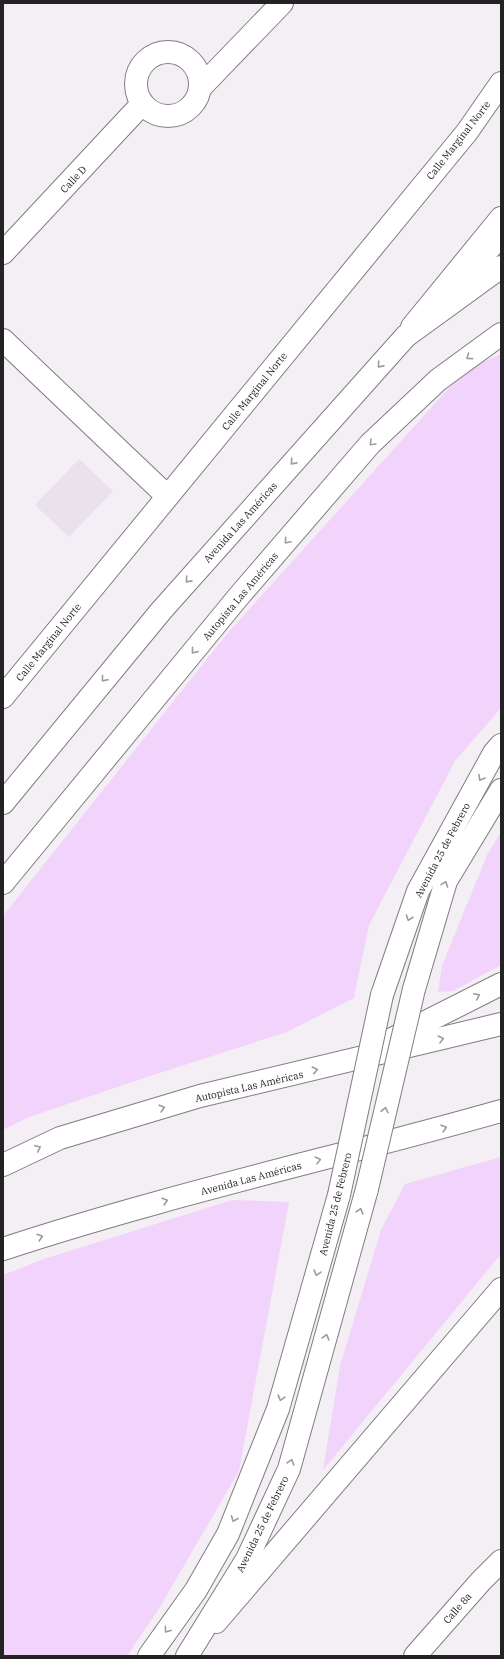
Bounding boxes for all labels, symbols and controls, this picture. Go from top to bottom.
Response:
street label: Calle Marginal Norte [424,98,493,182]
street label: Calle D [57,163,89,196]
street label: Calle Marginal Norte [219,350,290,433]
one-way arrow [467,352,474,359]
one-way arrow [377,360,384,368]
one-way arrow [369,438,377,446]
one-way arrow [290,457,298,465]
street label: Avenida Las Américas [201,479,280,565]
one-way arrow [284,536,291,544]
street label: Autopista Las Américas [200,550,281,643]
one-way arrow [185,575,193,583]
street label: Calle Marginal Norte [13,601,84,684]
one-way arrow [191,646,198,653]
one-way arrow [102,675,109,682]
one-way arrow [478,774,485,781]
street label: Avenida 25 de Febrero [412,800,473,900]
one-way arrow [441,881,449,888]
one-way arrow [405,915,414,922]
one-way arrow [473,993,480,1001]
one-way arrow [437,1035,444,1044]
one-way arrow [312,1066,318,1074]
street label: Autopista Las Américas [194,1068,305,1105]
one-way arrow [158,1104,165,1113]
one-way arrow [380,1107,389,1114]
one-way arrow [440,1124,447,1133]
one-way arrow [34,1145,42,1153]
street label: Avenida 25 de Febrero [316,1151,355,1257]
one-way arrow [315,1157,321,1165]
street label: Avenida Las Américas [199,1159,303,1198]
one-way arrow [161,1197,168,1206]
one-way arrow [356,1208,364,1215]
one-way arrow [36,1233,43,1241]
one-way arrow [313,1269,322,1276]
one-way arrow [321,1333,330,1340]
one-way arrow [278,1395,286,1401]
one-way arrow [286,1459,295,1466]
street label: Avenida 25 de Febrero [233,1474,292,1575]
one-way arrow [231,1514,239,1522]
street label: Calle 8a [440,1590,475,1627]
one-way arrow [165,1626,172,1633]

